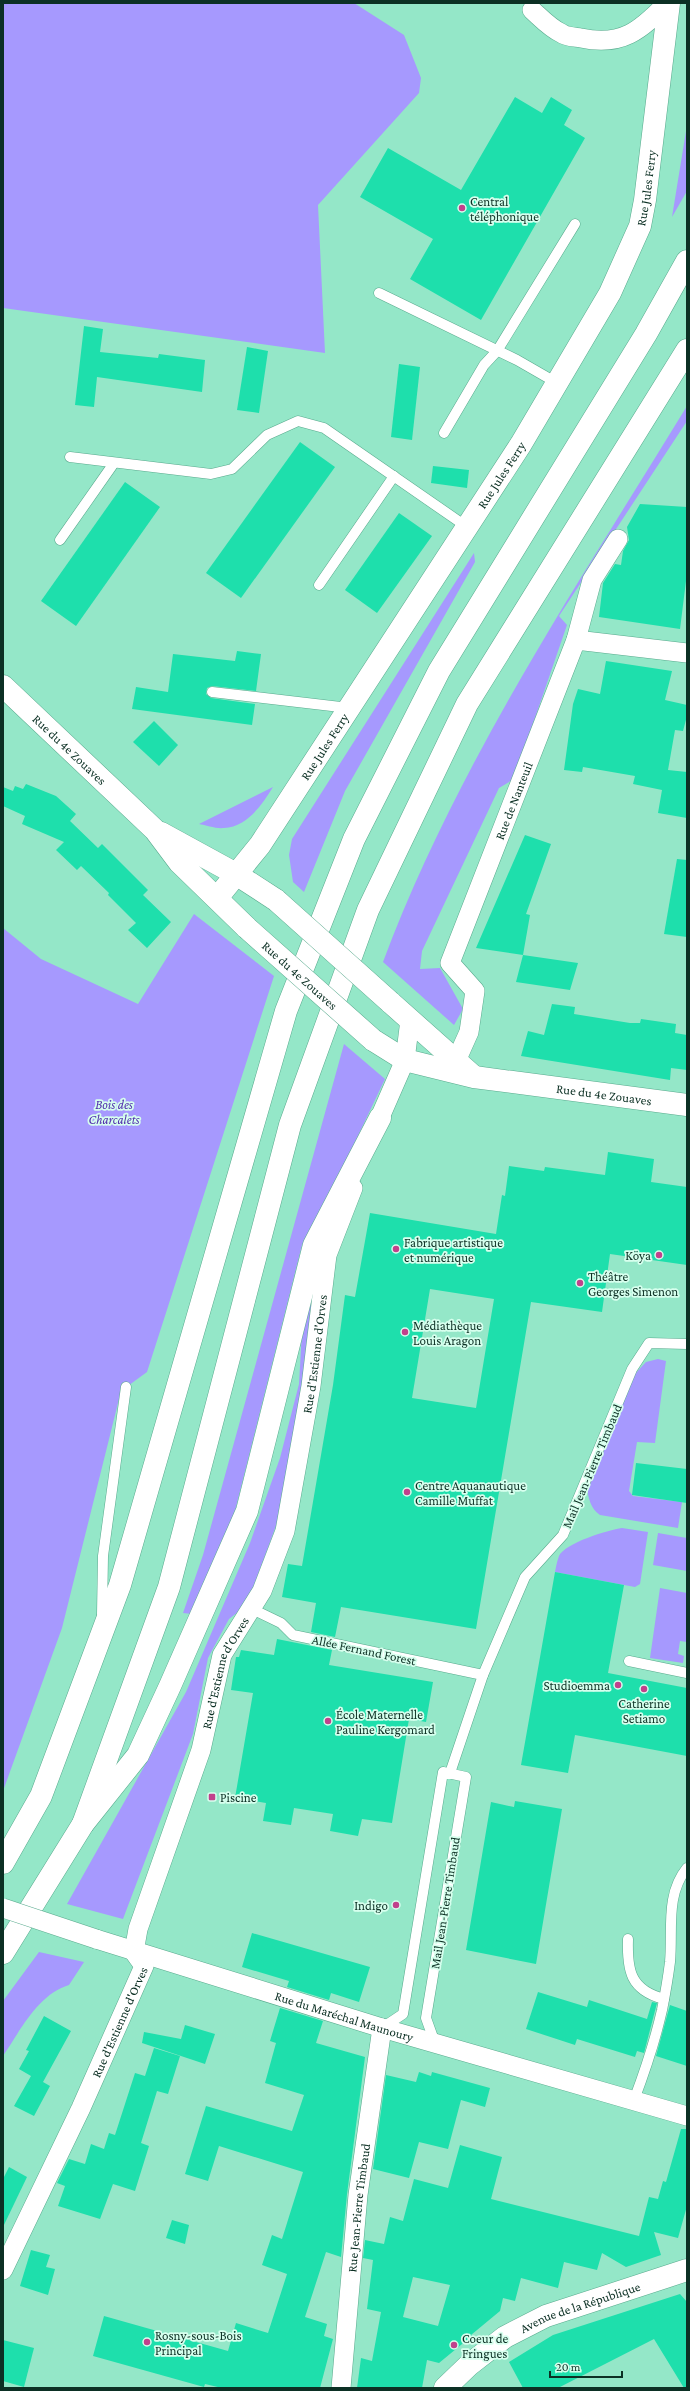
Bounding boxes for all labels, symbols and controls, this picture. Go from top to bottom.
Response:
street label: Rue Jules Ferry [633,148,659,227]
place label: Central téléphonique [470,194,539,224]
marker: Central téléphonique [457,203,467,213]
street label: Rue Jules Ferry [474,438,529,511]
street label: Rue Jules Ferry [297,709,352,783]
street label: Rue du 4e Zouaves [30,711,110,788]
street label: Rue de Nanteuil [491,759,535,842]
street label: Rue du 4e Zouaves [259,938,341,1013]
street label: Rue du 4e Zouaves [556,1080,653,1108]
park label: Bois des Charcalets [88,1097,140,1127]
place label: Fabrique artistique et numérique [404,1235,503,1265]
marker: Fabrique artistique et numérique [391,1244,401,1254]
place label: Köya [625,1248,651,1263]
marker: Köya [654,1250,664,1260]
place label: Théâtre Georges Simenon [588,1269,678,1299]
marker: Théâtre Georges Simenon [575,1278,585,1288]
street label: Rue d'Estienne d'Orves [299,1294,330,1414]
place label: Médiathèque Louis Aragon [413,1318,482,1348]
marker: Médiathèque Louis Aragon [400,1327,410,1337]
street label: Mail Jean-Pierre Timbaud [559,1401,625,1530]
place label: Centre Aquanautique Camille Muffat [415,1478,526,1508]
marker: Centre Aquanautique Camille Muffat [402,1487,412,1497]
street label: Rue d'Estienne d'Orves [198,1614,252,1730]
street label: Allée Fernand Forest [311,1632,418,1668]
place label: Studioemma [543,1678,610,1693]
marker: Studioemma [613,1680,623,1690]
marker: Catherine Setiamo [639,1684,649,1694]
place label: Catherine Setiamo [618,1696,670,1726]
place label: École Maternelle Pauline Kergomard [336,1707,435,1737]
marker: École Maternelle Pauline Kergomard [323,1716,333,1726]
place label: Piscine [220,1790,257,1805]
marker: Piscine [207,1792,217,1802]
street label: Mail Jean-Pierre Timbaud [427,1836,463,1970]
place label: Indigo [354,1898,388,1913]
marker: Indigo [391,1900,401,1910]
street label: Rue d'Estienne d'Orves [88,1964,150,2080]
street label: Rue du Maréchal Maunoury [273,1988,416,2045]
street label: Rue Jean-Pierre Timbaud [344,2142,373,2273]
street label: Avenue de la République [517,2278,642,2336]
place label: Rosny-sous-Bois Principal [155,2328,242,2358]
place label: Coeur de Fringues [462,2331,509,2361]
marker: Rosny-sous-Bois Principal [142,2337,152,2347]
marker: Coeur de Fringues [449,2340,459,2350]
scale bar [550,2353,622,2379]
text: 20 m [556,2360,581,2374]

